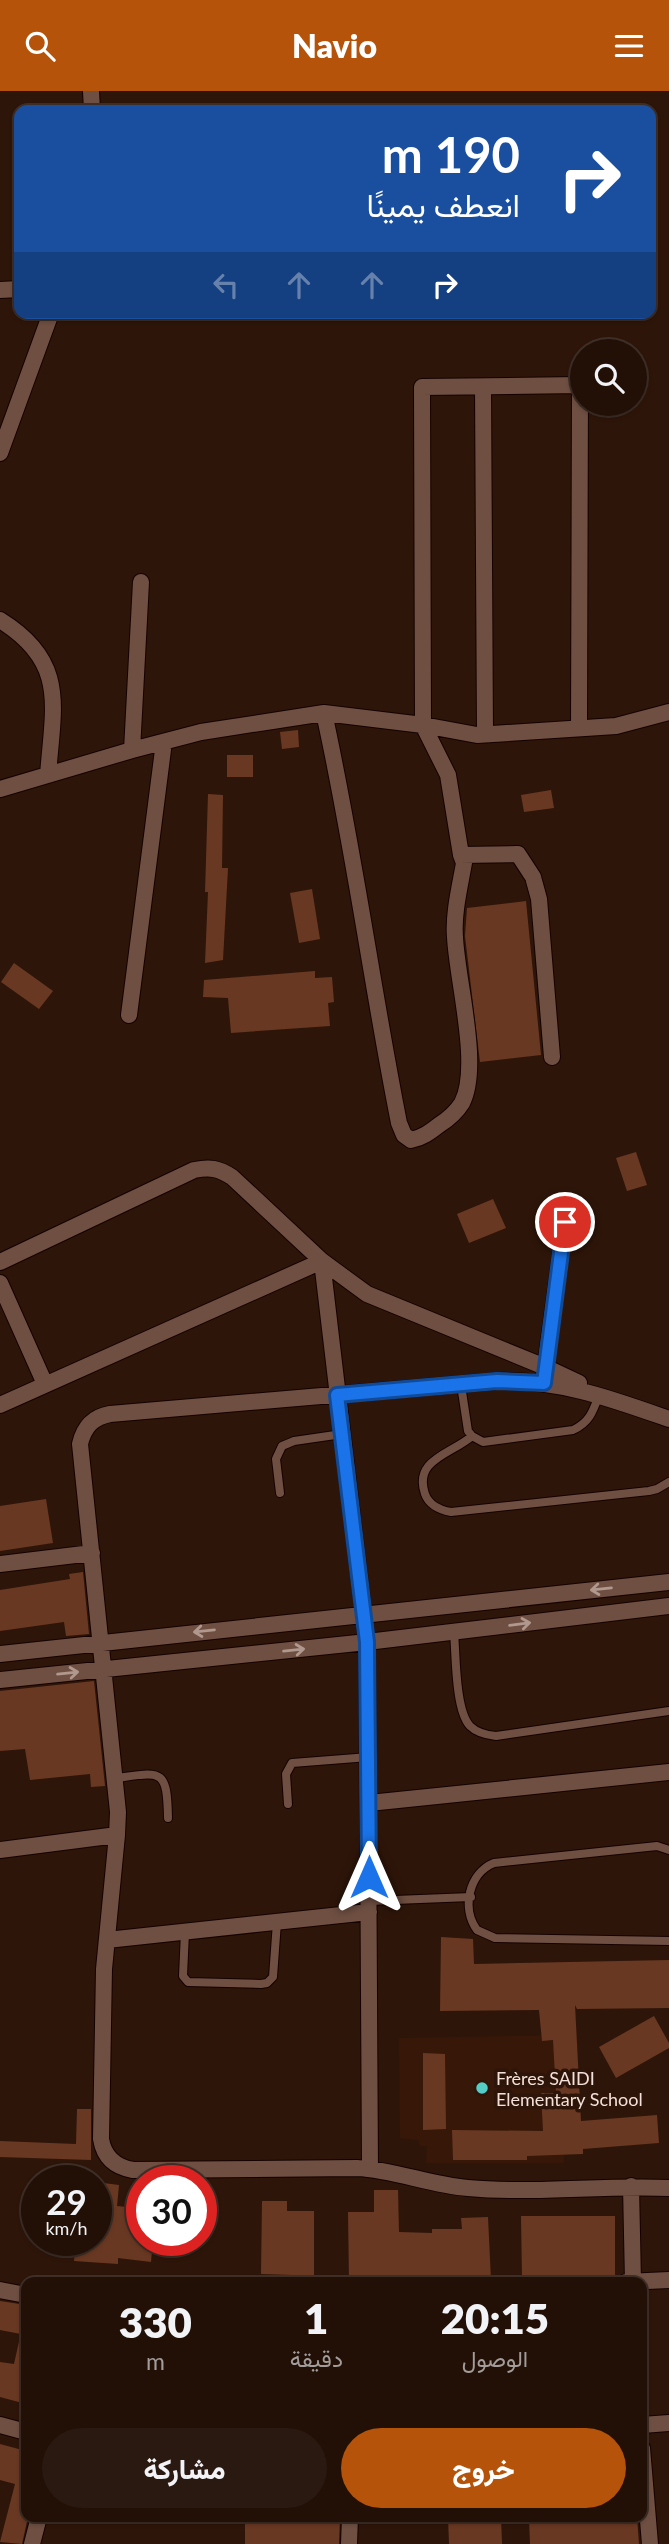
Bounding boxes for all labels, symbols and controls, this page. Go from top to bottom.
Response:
text: Navio [292,26,377,65]
icon: search [21,27,59,65]
icon: menu [610,27,648,65]
text: 190 m [382,125,520,183]
icon: right [544,133,635,224]
text: انعطف يمينًا [367,185,520,224]
icon: left [207,266,245,304]
icon: ahead [280,266,318,304]
icon: ahead [353,266,391,304]
icon: right [426,266,464,304]
map controls [570,339,647,416]
button: search [570,339,647,416]
pin [535,1192,595,1252]
icon: arrive [546,1203,584,1241]
one-way arrow [590,1583,613,1596]
one-way arrow [508,1617,531,1630]
one-way arrow [194,1625,216,1638]
one-way arrow [282,1643,305,1656]
one-way arrow [56,1667,79,1680]
position arrow [332,1840,406,1914]
place label: Frères SAIDI Elementary School [496,2067,643,2110]
marker: Frères SAIDI Elementary School [474,2080,490,2096]
speed limit sign: 30 [126,2165,217,2256]
text: 29 [46,2180,87,2222]
text: km/h [45,2217,88,2239]
text: 1 [304,2293,328,2343]
text: 20:15 [441,2293,549,2343]
text: 330 [119,2297,192,2347]
text: دقيقة [290,2344,343,2372]
text: الوصول [462,2344,528,2372]
text: m [146,2347,165,2375]
button: مشاركة [42,2428,327,2508]
button: خروج [341,2428,626,2508]

